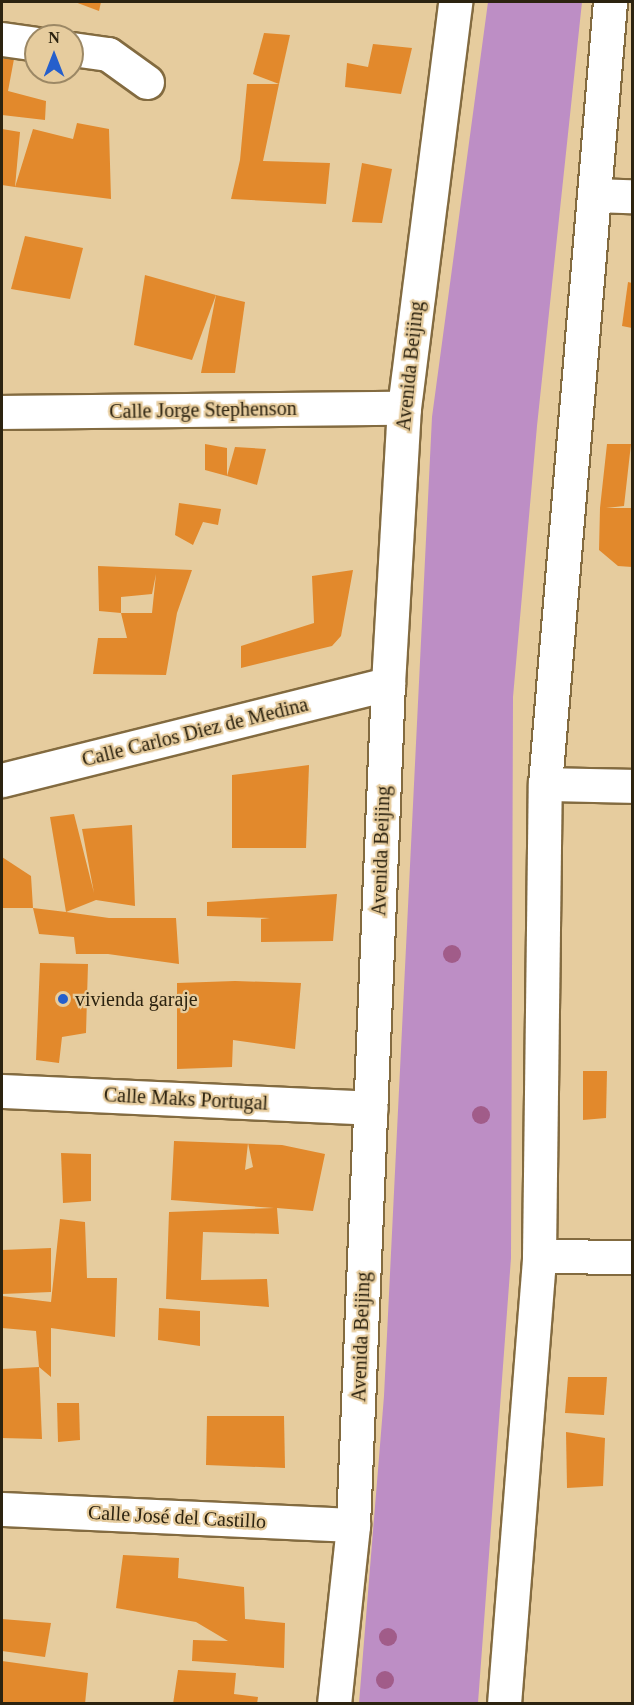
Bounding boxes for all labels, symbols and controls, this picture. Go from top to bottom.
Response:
north arrow [24,24,84,84]
text: N [48,29,60,46]
street label: Avenida Beijing [391,300,429,432]
street label: Calle Jorge Stephenson [109,396,297,424]
street label: Calle Carlos Diez de Medina [79,692,311,772]
street label: Avenida Beijing [367,786,395,916]
place label: vivienda garaje [75,987,198,1011]
marker: vivienda garaje [56,992,70,1006]
street label: Calle Maks Portugal [103,1083,269,1115]
street label: Avenida Beijing [347,1272,375,1402]
street label: Calle José del Castillo [87,1500,267,1534]

